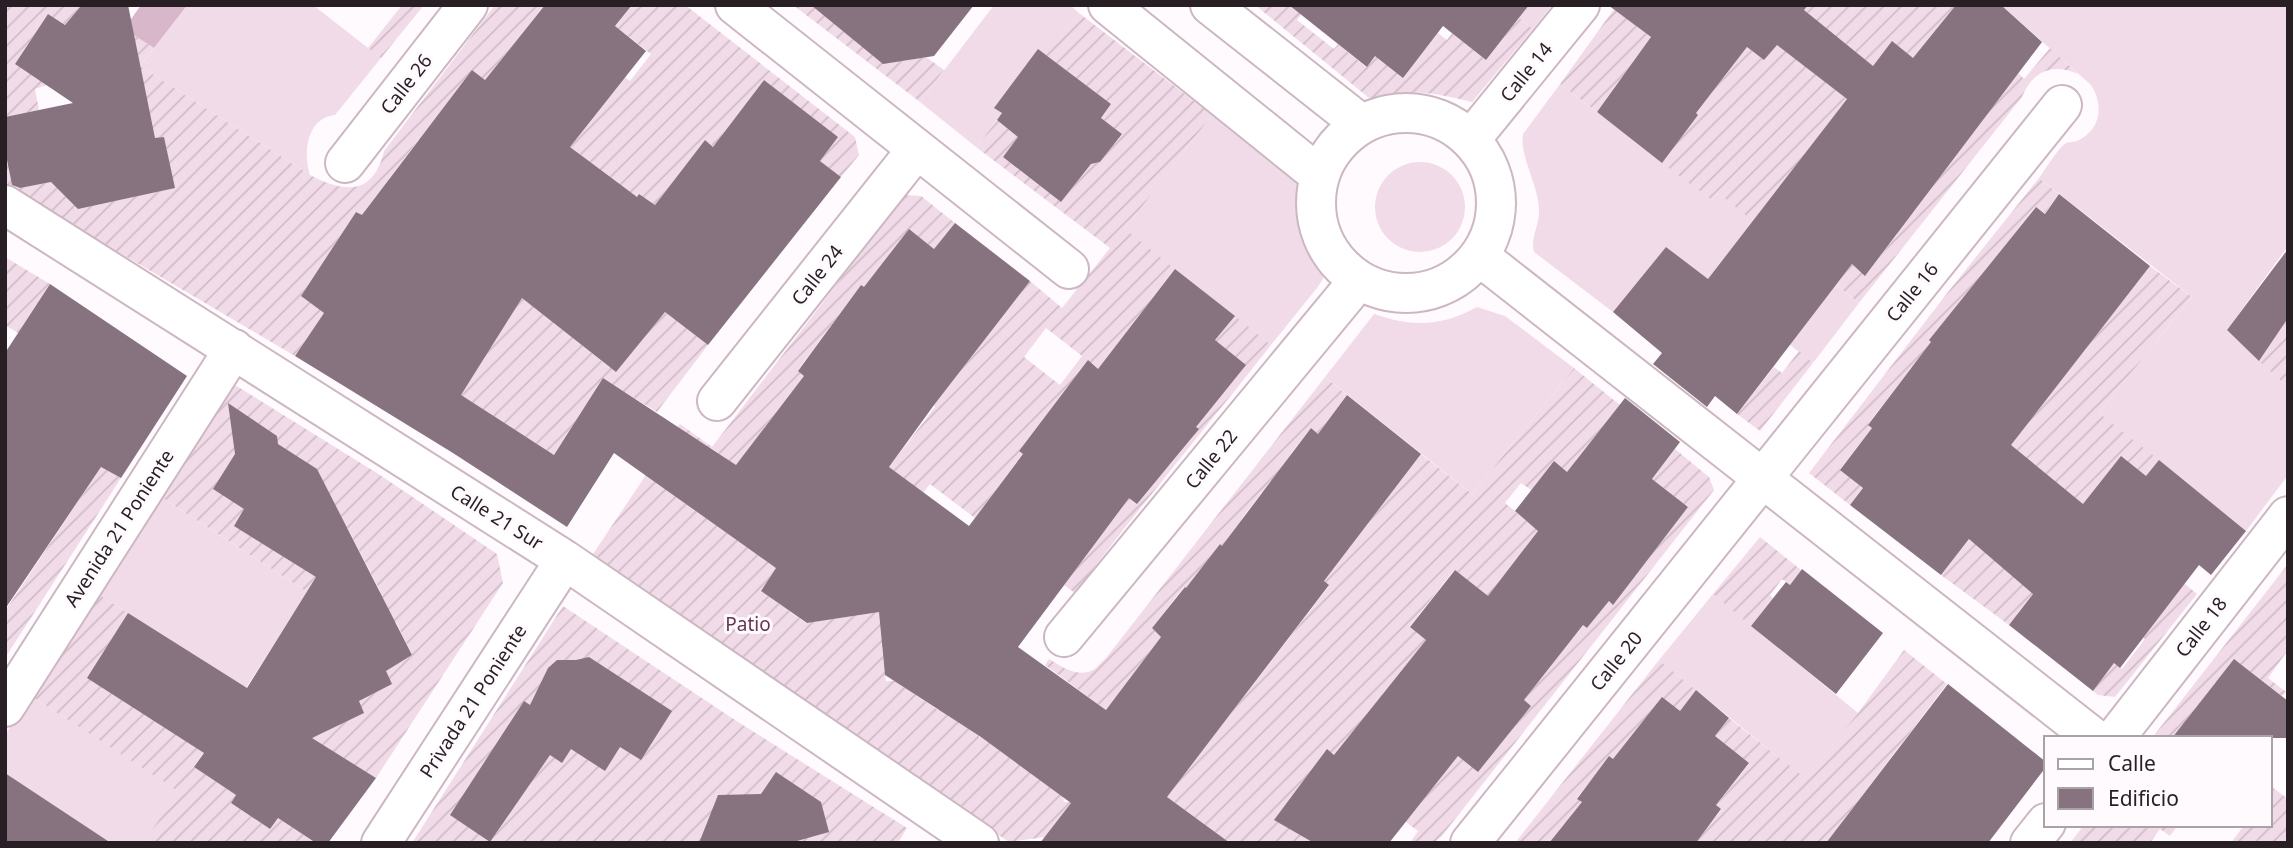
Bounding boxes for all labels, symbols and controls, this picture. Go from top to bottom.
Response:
street label: Calle 14 [1494,37,1558,107]
street label: Calle 26 [374,48,438,120]
street label: Calle 24 [785,239,849,311]
street label: Calle 16 [1880,257,1944,327]
street label: Calle 22 [1179,424,1243,494]
street label: Avenida 21 Poniente [58,444,180,612]
street label: Calle 21 Sur [446,478,548,556]
street label: Calle 18 [2169,591,2233,663]
park label: Patio [725,611,771,637]
street label: Privada 21 Poniente [414,619,532,783]
street label: Calle 20 [1584,626,1648,696]
legend [2044,736,2272,827]
text: Calle [2108,749,2156,777]
text: Edificio [2108,784,2179,812]

